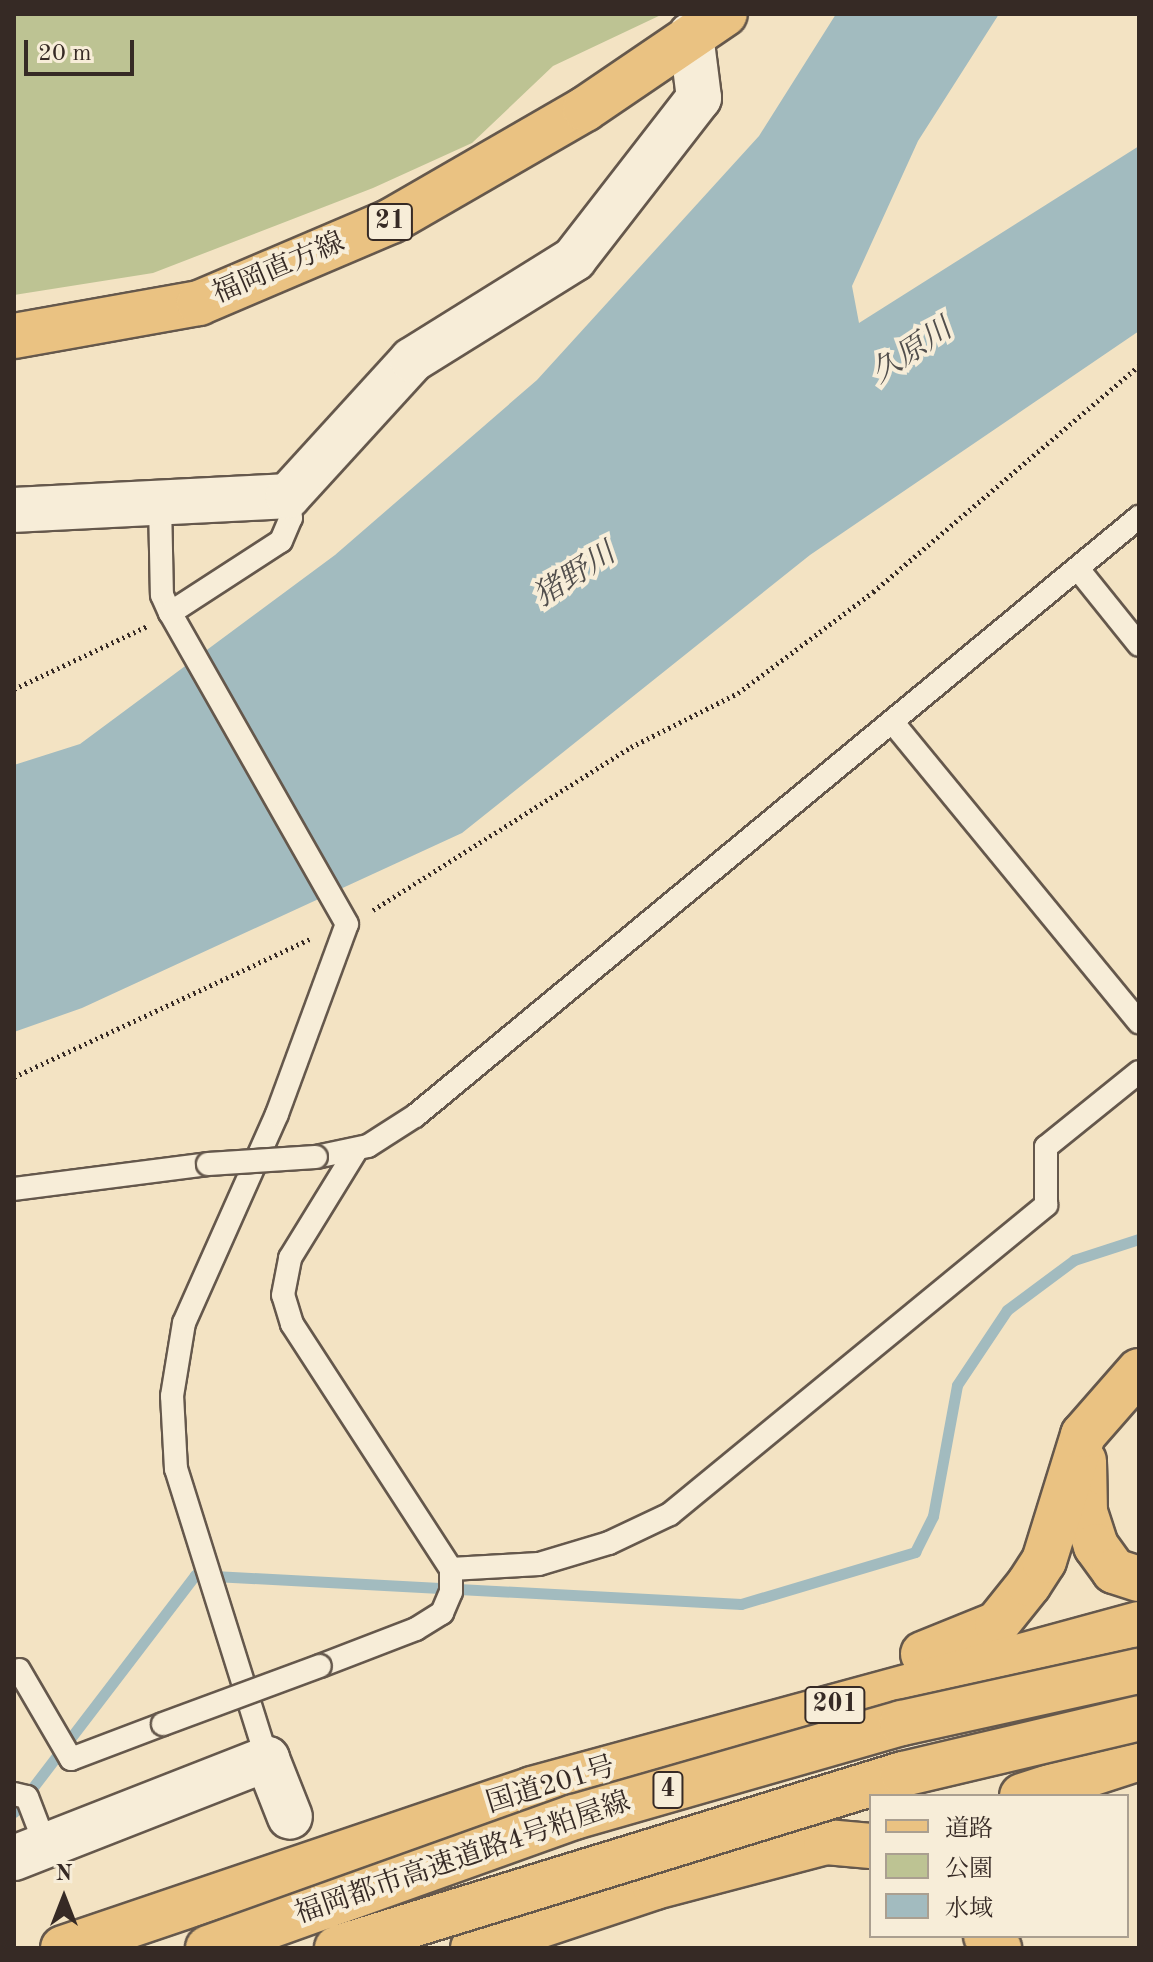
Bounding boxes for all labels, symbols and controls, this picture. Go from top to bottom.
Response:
scale bar [28,24,138,74]
text: 20 m [38,42,92,66]
road number: 21 [366,200,414,244]
street label: 福岡直方線 [208,226,350,312]
water label: 久原川 [865,312,959,392]
water label: 猪野川 [527,536,623,616]
road number: 201 [803,1683,867,1727]
street label: 国道201号 [483,1751,619,1821]
road number: 4 [652,1768,684,1812]
street label: 福岡都市高速道路4号粕屋線 [291,1786,635,1932]
legend [869,1794,1129,1938]
text: 道路 [945,1818,993,1842]
north arrow [24,1858,104,1938]
text: 公園 [945,1858,993,1882]
text: N [56,1863,72,1885]
text: 水域 [945,1898,993,1922]

